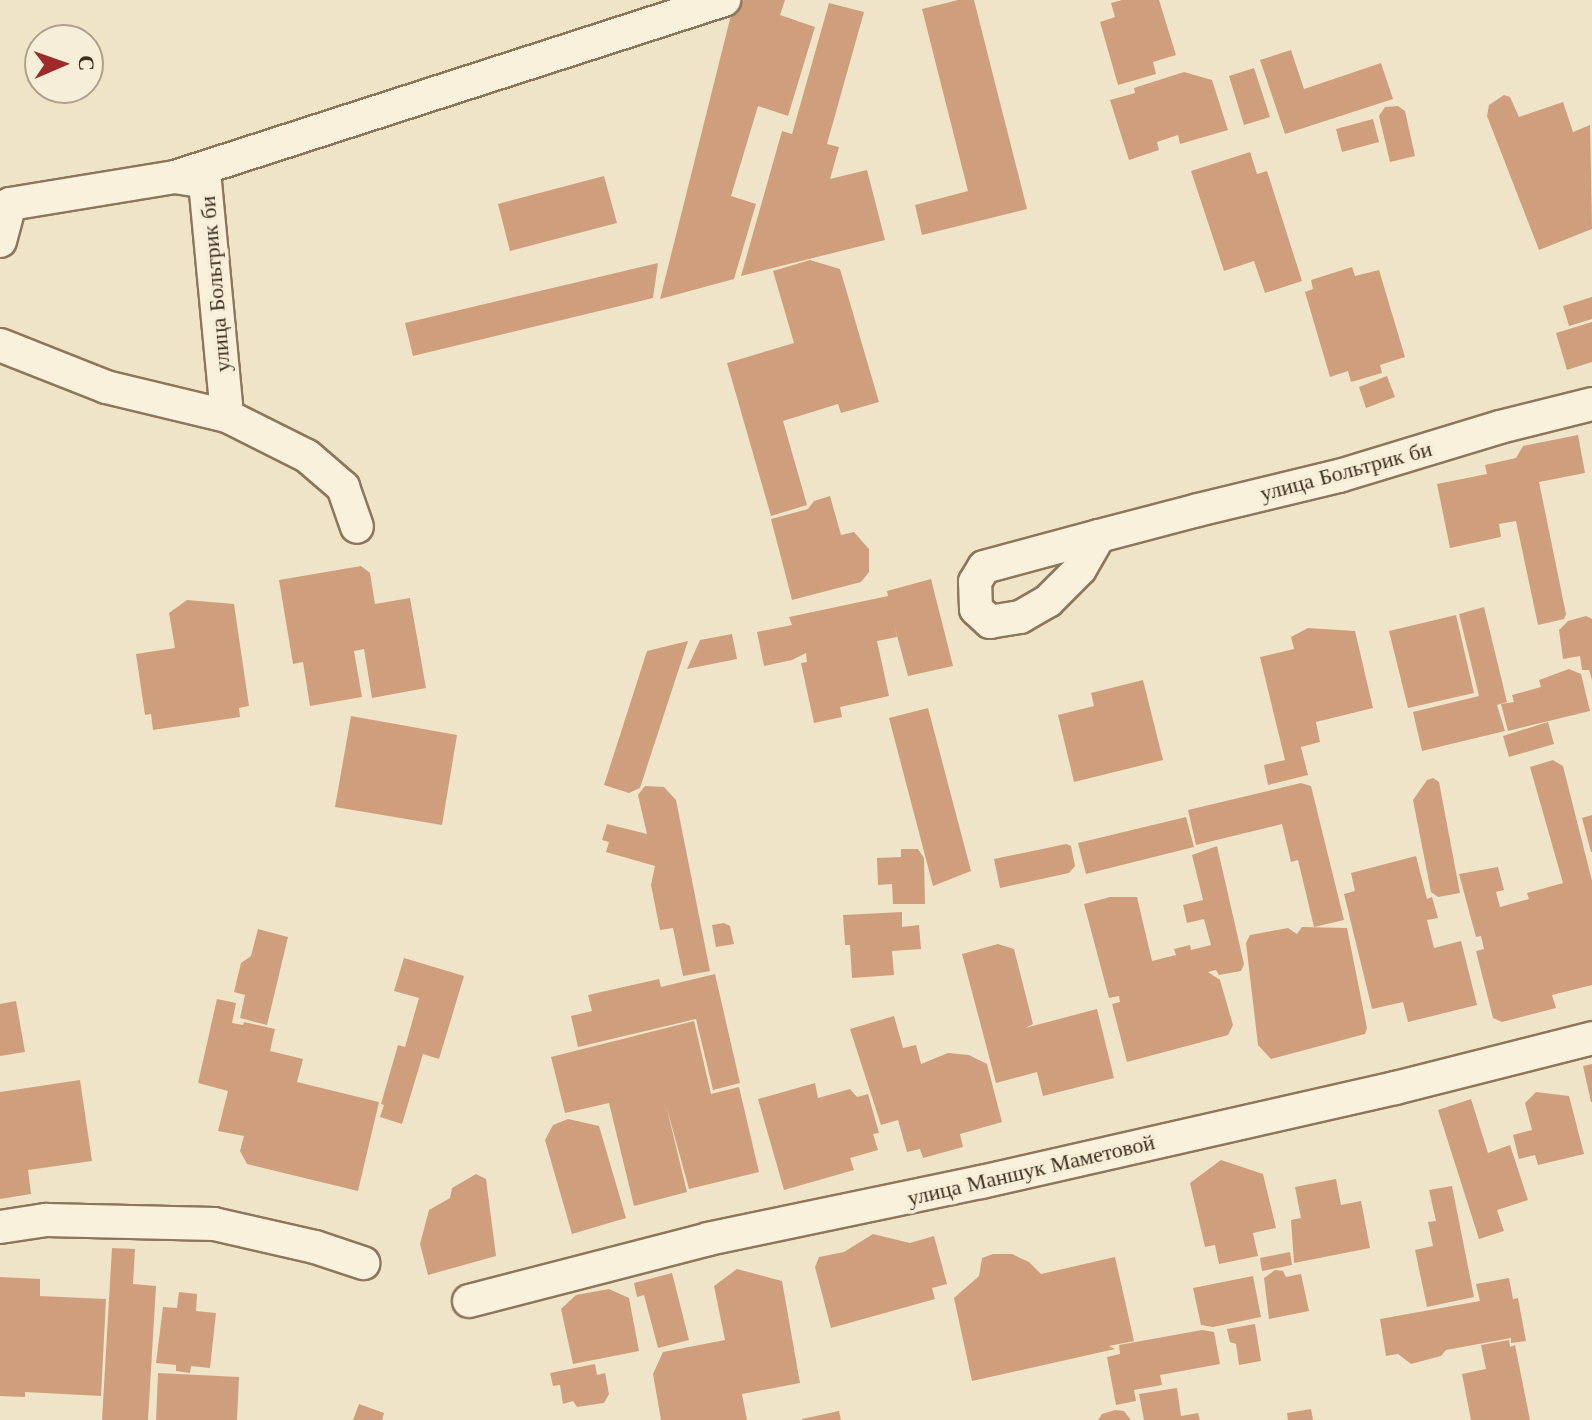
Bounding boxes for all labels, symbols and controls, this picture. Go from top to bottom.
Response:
north arrow [24,24,104,104]
text: С [73,55,100,72]
street label: улица Больтрик би [194,195,236,373]
street label: улица Больтрик би [1257,435,1435,507]
street label: улица Маншук Маметовой [905,1129,1157,1211]

